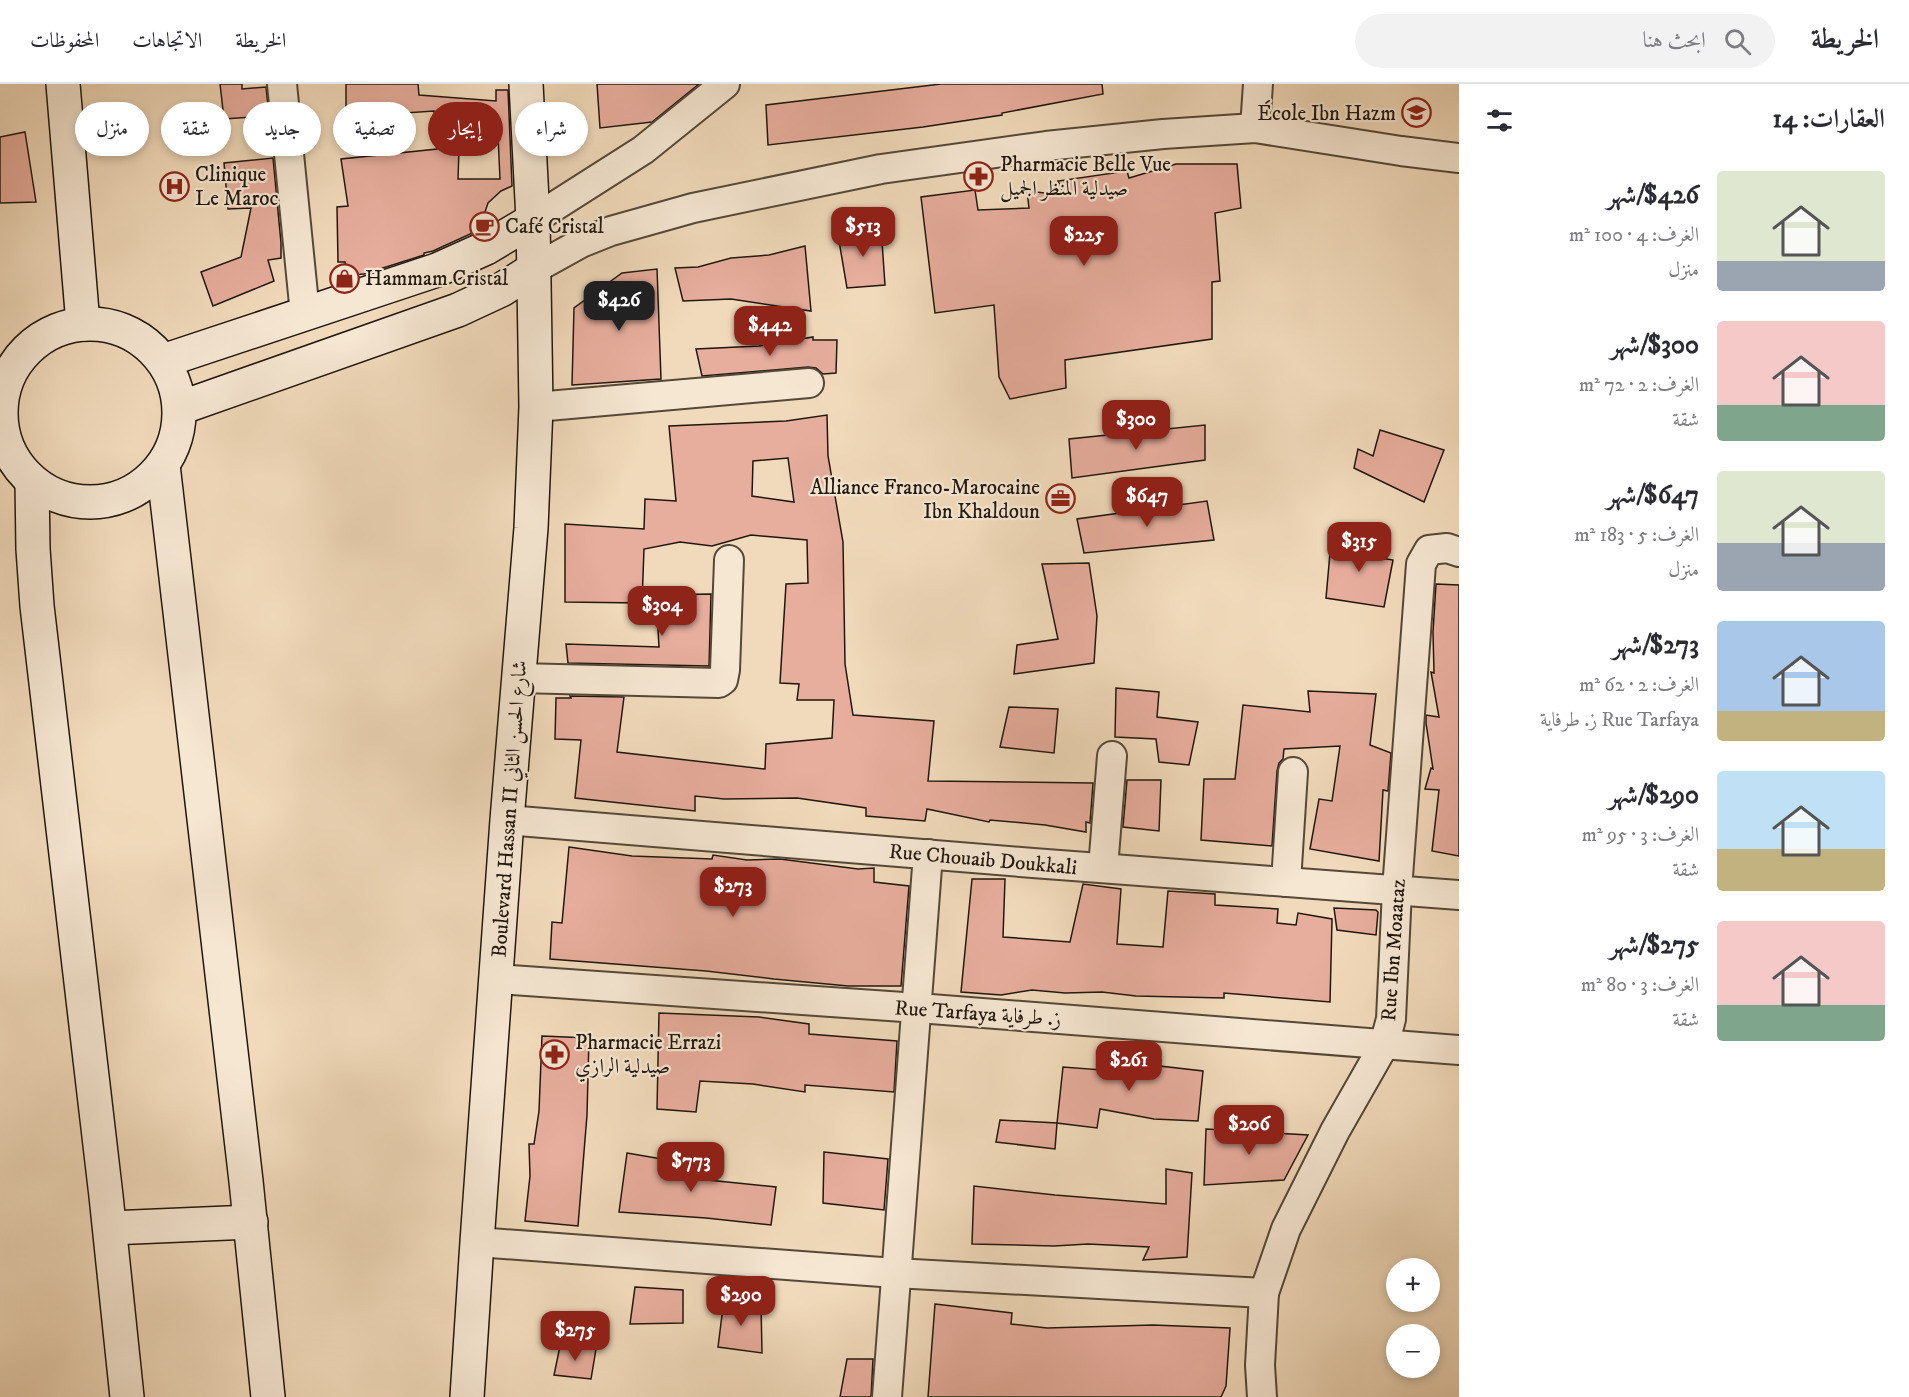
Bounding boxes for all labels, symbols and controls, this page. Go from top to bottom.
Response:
search box [1355,14,1775,68]
text: الخريطة [1811,22,1879,57]
icon: search [1721,25,1754,58]
text: ابحث هنا [1642,27,1706,54]
text: المحفوظات [30,28,99,54]
text: الاتجاهات [132,28,202,54]
text: الخريطة [235,28,286,54]
school or university icon: École Ibn Hazm [1401,97,1433,129]
place label: École Ibn Hazm [1257,100,1396,127]
chip: منزل [75,102,149,156]
chip: شقة [161,102,231,156]
chip: جديد [243,102,321,156]
chip: تصفية [333,102,416,156]
chip: إيجار [428,102,503,156]
chip: شراء [515,102,588,156]
text: العقارات: 14 [1773,103,1885,136]
icon: filters [1483,104,1516,137]
place label: Pharmacie Belle Vue صيدلية المنظر الجميل [1000,152,1171,203]
pharmacy icon: Pharmacie Belle Vue صيدلية المنظر الجميل [963,160,995,192]
place label: Clinique Le Maroc [195,162,279,212]
hospital icon: Clinique Le Maroc [158,170,190,202]
text: $426/شهر [1607,179,1699,212]
icon: home [1765,195,1837,267]
pin: $513 [827,207,899,258]
cafe icon: Café Cristal [468,210,500,242]
place label: Café Cristal [505,214,604,240]
text: $513 [845,214,881,239]
pin: $225 [1048,216,1120,267]
text: $225 [1064,223,1104,248]
text: الغرف: 4 · 100 m² [1569,223,1699,248]
text: منزل [1668,258,1699,283]
shop icon: Hammam Cristal [328,262,360,294]
place label: Hammam Cristal [365,266,509,292]
pin: $426 [583,281,655,332]
text: $426 [598,288,640,313]
pin: $442 [734,306,806,357]
text: $442 [748,313,792,338]
text: $300/شهر [1610,329,1699,362]
icon: home [1765,345,1837,417]
text: الغرف: 2 · 72 m² [1579,373,1699,398]
pin: $300 [1100,400,1172,451]
text: $300 [1116,407,1156,432]
text: شقة [1673,408,1699,433]
place label: Alliance Franco-Marocaine Ibn Khaldoun [810,475,1040,525]
pin: $647 [1111,477,1183,528]
text: $647/شهر [1607,479,1699,512]
office icon: Alliance Franco-Marocaine Ibn Khaldoun [1045,483,1077,515]
text: $647 [1126,484,1168,509]
icon: home [1765,495,1837,567]
pin: $315 [1323,522,1395,573]
text: الغرف: 5 · 183 m² [1574,523,1699,548]
text: $315 [1341,529,1377,554]
text: منزل [1668,558,1699,583]
pin: $304 [626,586,698,637]
text: $304 [642,593,682,618]
text: $273/شهر [1612,629,1699,662]
icon: home [1765,645,1837,717]
street label: Boulevard Hassan II شارع الحسن الثاني [487,660,537,959]
text: الغرف: 2 · 62 m² [1579,673,1699,698]
text: Rue Tarfaya ز. طرفاية [1540,708,1699,733]
text: $290/شهر [1608,779,1699,812]
icon: home [1765,795,1837,867]
text: الغرف: 3 · 95 m² [1582,823,1699,848]
street label: Rue Chouaib Doukkali [888,839,1078,881]
text: شقة [1673,858,1699,883]
pin: $273 [697,867,769,918]
text: $273 [714,874,752,899]
street label: Rue Ibn Moaataz [1376,878,1412,1022]
text: $275/شهر [1609,929,1699,962]
icon: home [1765,945,1837,1017]
text: الغرف: 3 · 80 m² [1581,973,1699,998]
street label: Rue Tarfaya ز. طرفاية [894,995,1062,1033]
text: شقة [1673,1008,1699,1033]
place label: Pharmacie Errazi صيدلية الرازي [575,1030,721,1082]
pharmacy icon: Pharmacie Errazi صيدلية الرازي [538,1038,570,1070]
pin: $261 [1093,1041,1165,1092]
text: $261 [1110,1048,1148,1073]
pin: $206 [1213,1105,1285,1156]
text: $206 [1228,1112,1270,1137]
pin: $773 [655,1142,727,1193]
text: $773 [671,1149,711,1174]
map controls [1386,1258,1440,1378]
button: + [1386,1258,1440,1312]
pin: $290 [705,1276,777,1327]
text: $290 [720,1283,762,1308]
pin: $275 [539,1311,611,1362]
text: $275 [555,1318,595,1343]
button: − [1386,1324,1440,1378]

